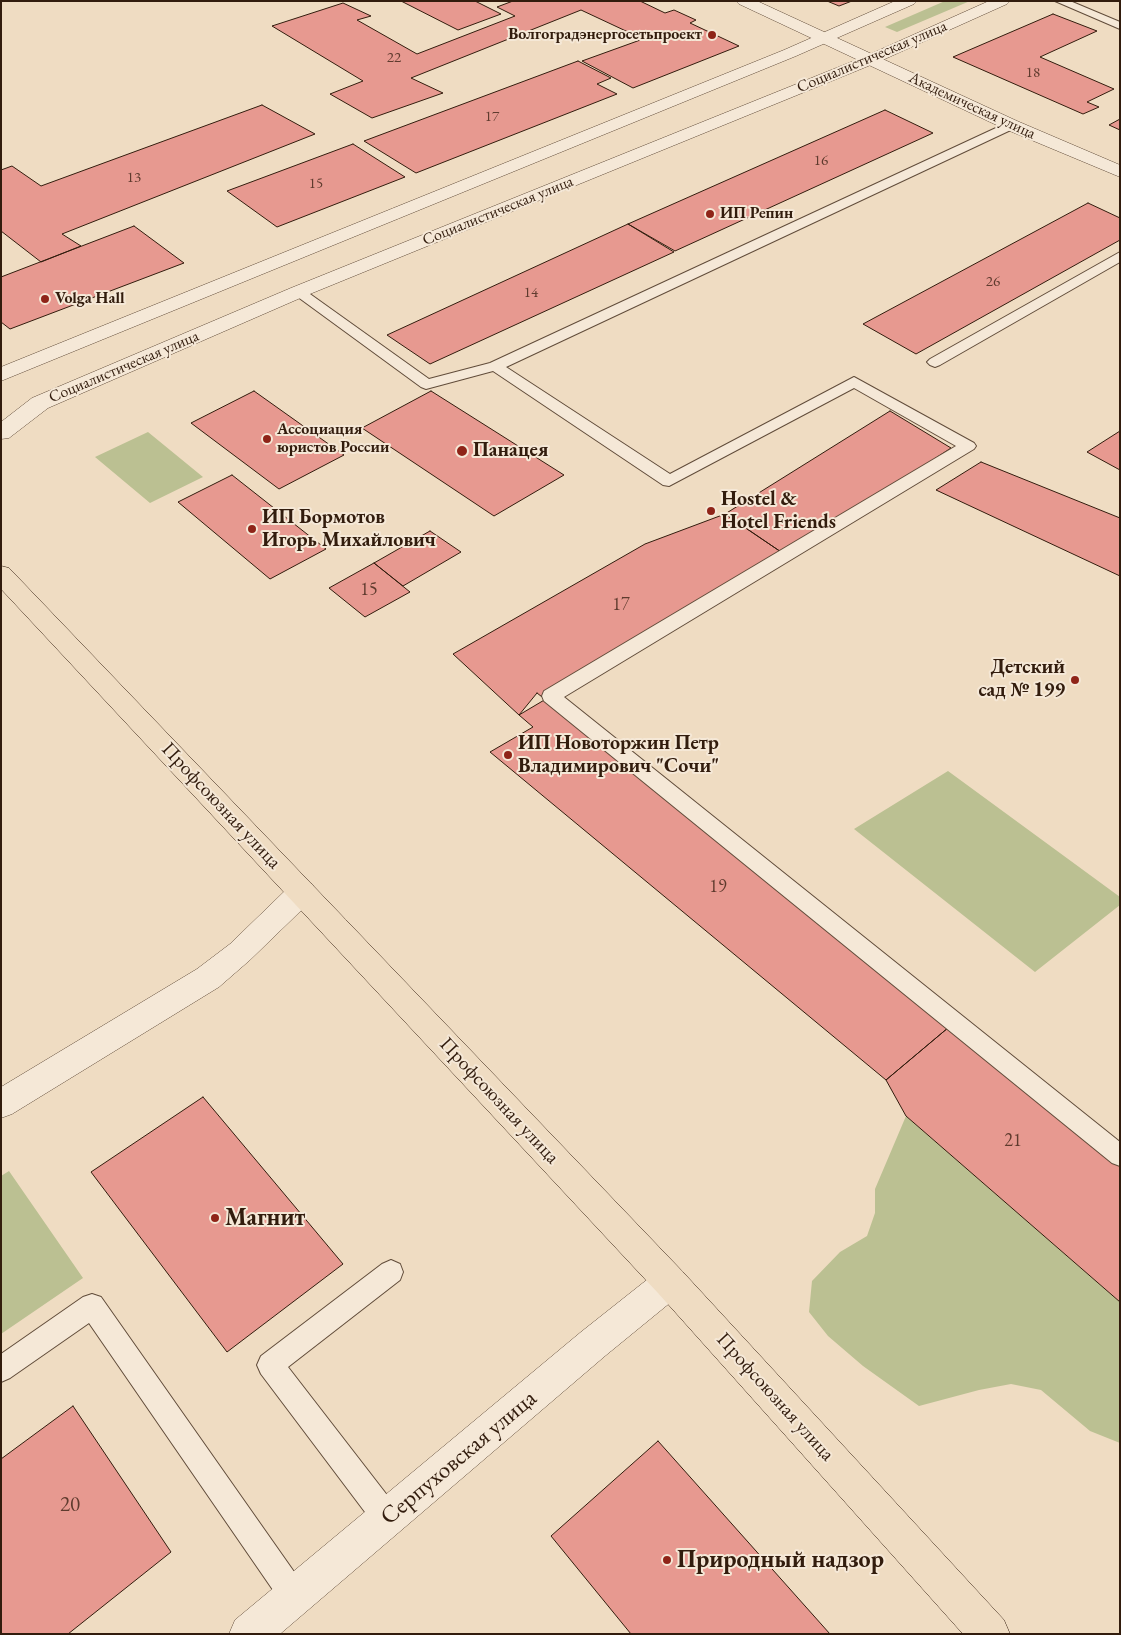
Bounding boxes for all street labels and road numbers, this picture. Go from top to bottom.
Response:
street label: Социалистическая улица [794,17,950,97]
street label: Академическая улица [905,68,1039,144]
street label: Социалистическая улица [420,172,576,250]
street label: Социалистическая улица [46,327,202,407]
street label: Профсоюзная улица [156,738,286,874]
street label: Профсоюзная улица [434,1033,564,1169]
street label: Профсоюзная улица [711,1328,839,1466]
street label: Серпуховская улица [375,1384,543,1532]

